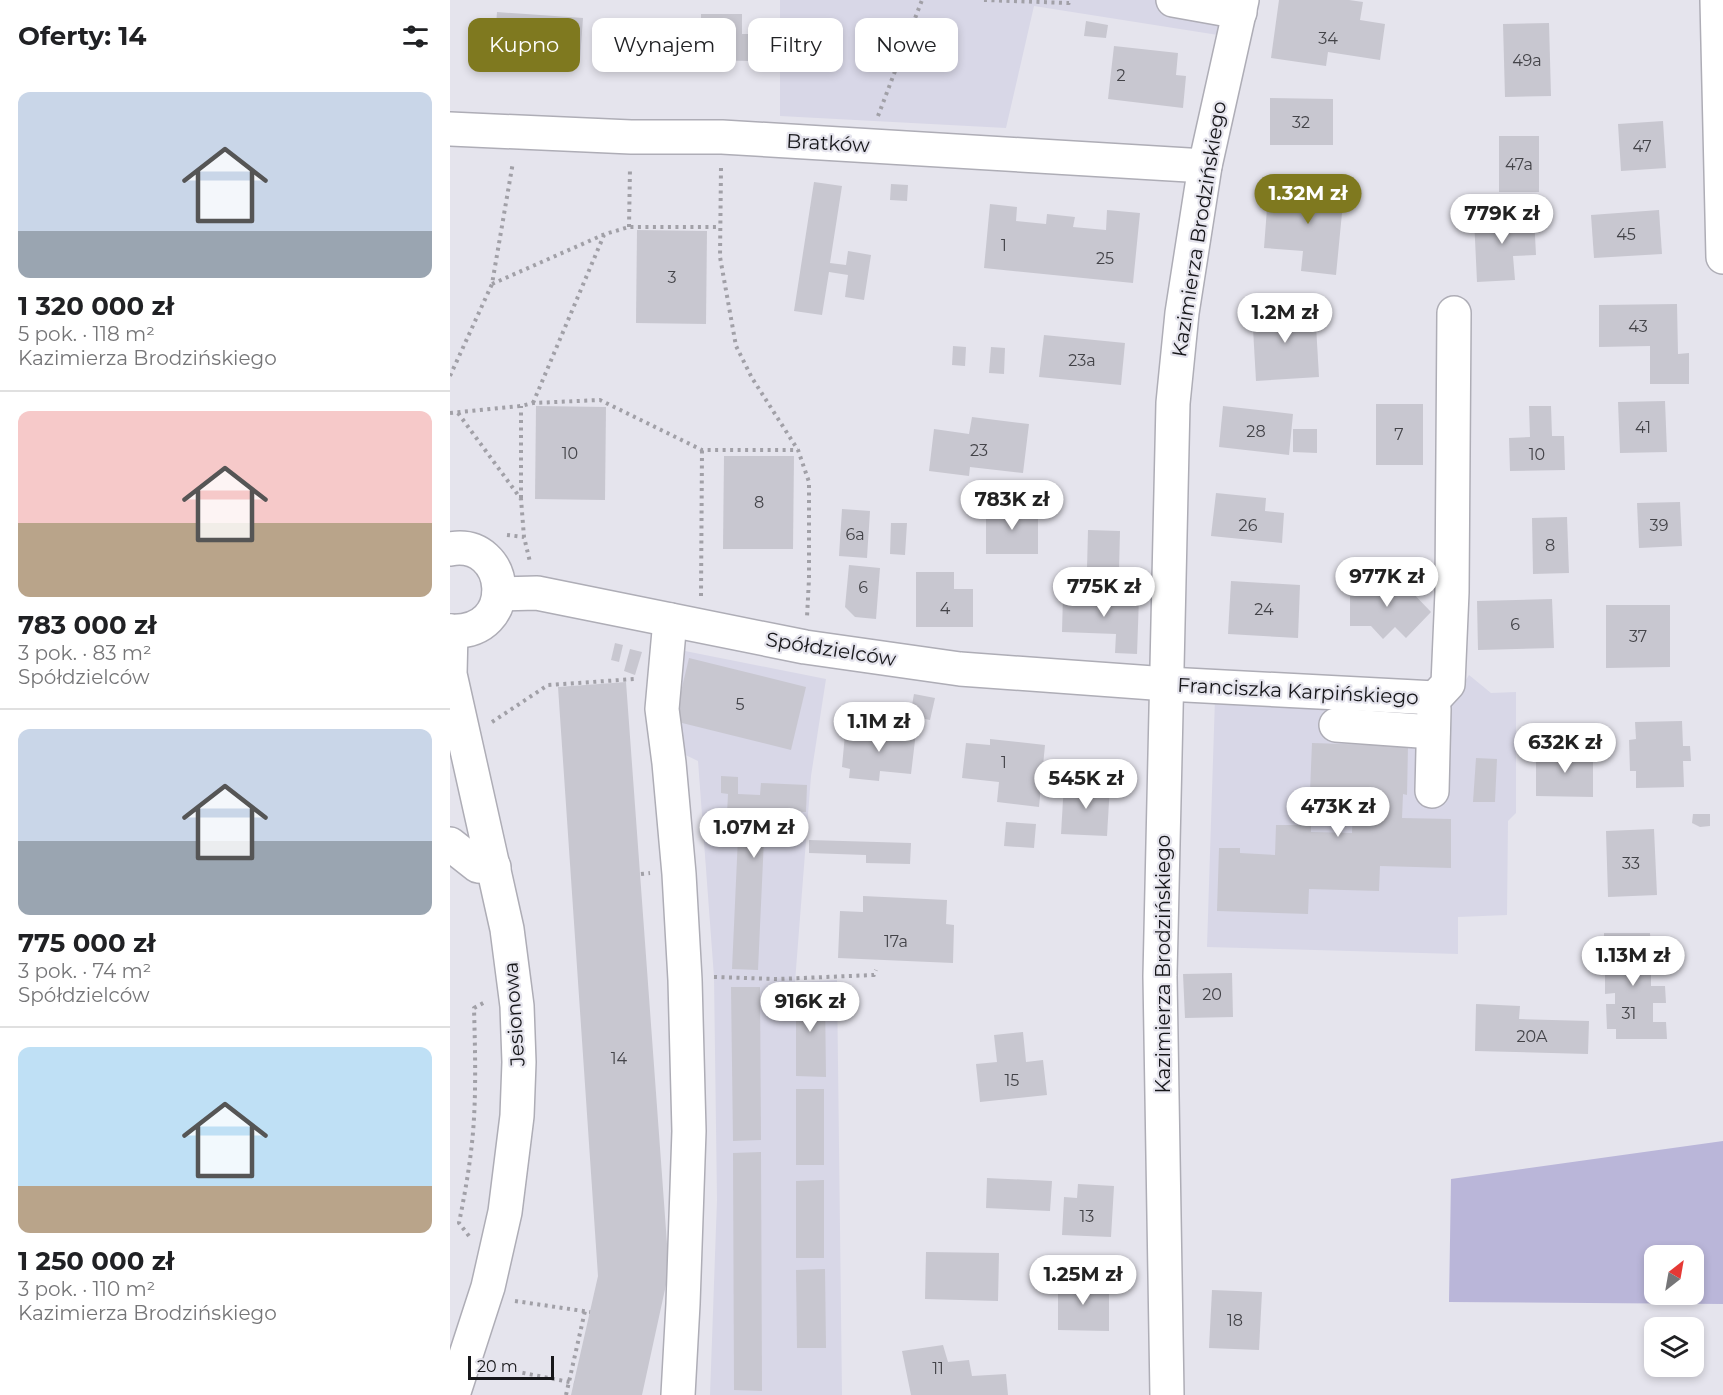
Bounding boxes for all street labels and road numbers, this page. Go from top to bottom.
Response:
street label: Kazimierza Brodzińskiego [1167,99,1231,359]
street label: Bratków [786,129,871,157]
street label: Spółdzielców [764,627,898,671]
street label: Franciszka Karpińskiego [1177,673,1419,709]
street label: Kazimierza Brodzińskiego [1151,835,1175,1093]
street label: Jesionowa [498,961,530,1068]

